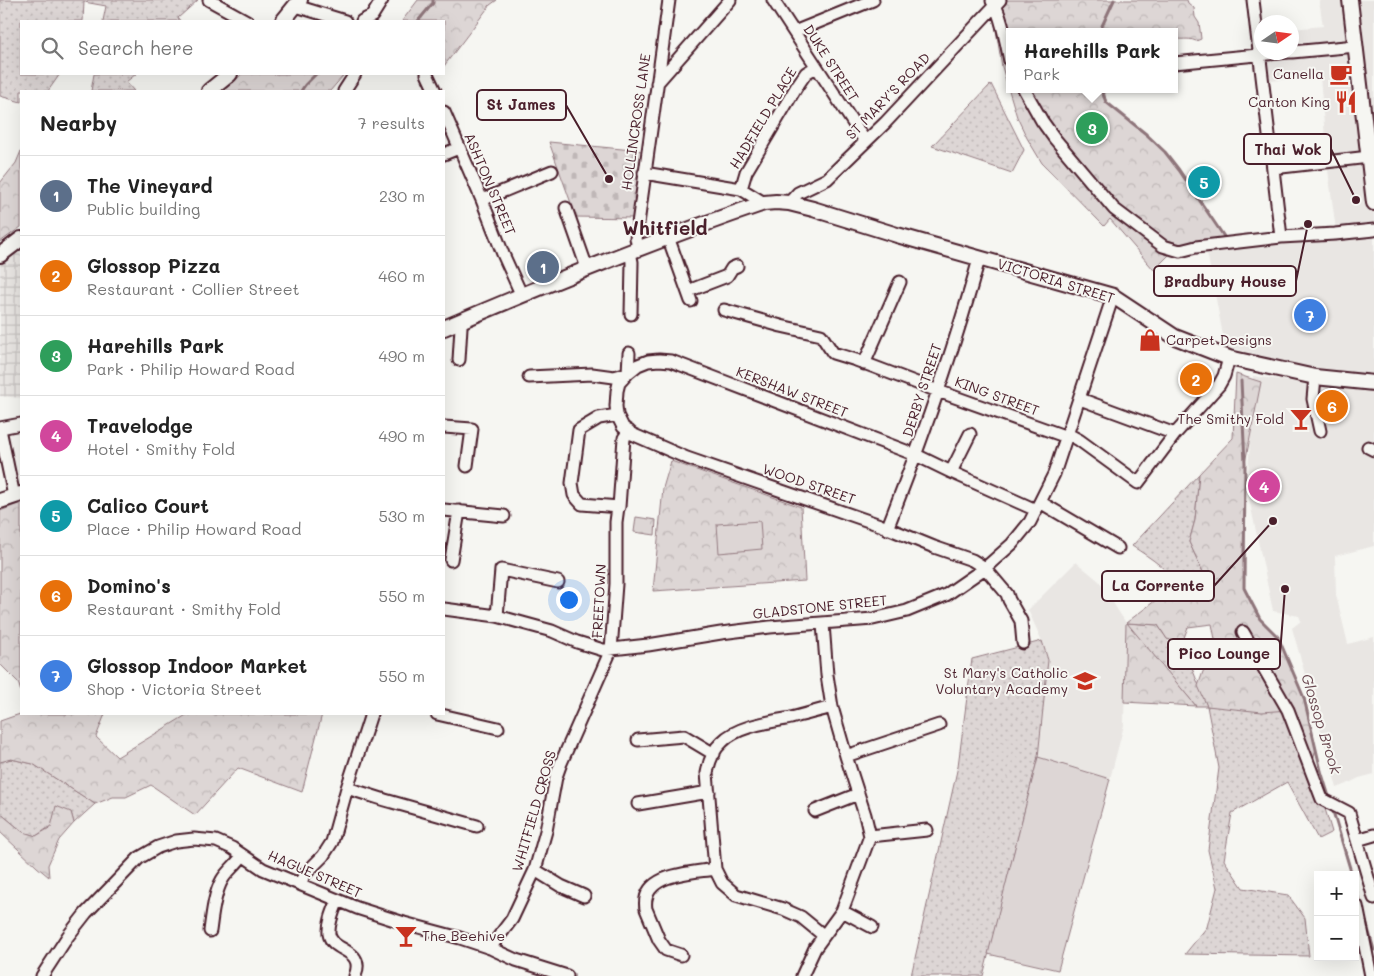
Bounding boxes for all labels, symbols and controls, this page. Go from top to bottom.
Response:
north arrow [1254,15,1299,60]
search box [20,20,445,75]
street label: DUKE STREET [799,20,864,105]
popup [1006,28,1178,93]
icon: search [38,34,66,62]
text: Search here [78,35,194,60]
text: Harehills Park [1023,38,1161,63]
street label: ST MARY'S ROAD [841,48,934,143]
street label: HOLLINCROSS LANE [616,52,655,192]
cafe icon: Canella [1328,61,1354,87]
street label: HADFIELD PLACE [725,63,800,172]
text: Park [1023,63,1060,84]
place label: Canella [1273,64,1324,83]
restaurant icon: Canton King [1333,89,1359,115]
callout: St James [477,90,566,120]
place label: Canton King [1248,92,1330,111]
text: St James [487,94,555,114]
text: Nearby [40,109,117,136]
pin: 3 [1076,109,1108,147]
text: 7 results [358,112,425,133]
street label: ASHTON STREET [460,130,521,238]
callout: Thai Wok [1244,134,1331,164]
text: Thai Wok [1254,139,1322,159]
pin: 5 [1188,163,1220,201]
text: The Vineyard [87,173,213,198]
text: 1 [52,185,60,206]
text: 230 m [379,185,425,206]
text: Public building [87,198,200,219]
district label: Whitfield [622,215,708,240]
pin: 1 [527,248,559,286]
text: Glossop Pizza [87,253,220,278]
street label: VICTORIA STREET [995,254,1117,307]
text: 2 [52,265,60,286]
text: 460 m [378,265,425,286]
callout: Bradbury House [1154,266,1296,296]
text: Bradbury House [1164,271,1286,291]
text: Restaurant · Collier Street [87,278,300,299]
pin: 7 [1294,296,1326,334]
shop icon: Carpet Designs [1137,327,1163,353]
place label: Carpet Designs [1166,330,1272,349]
text: Harehills Park [87,333,224,358]
street label: DERBY STREET [897,340,946,439]
text: 3 [51,345,61,366]
text: 490 m [378,345,425,366]
text: Park · Philip Howard Road [87,358,295,379]
pin: 2 [1180,360,1212,398]
street label: KERSHAW STREET [734,361,851,422]
street label: KING STREET [952,372,1042,420]
pin: 6 [1316,387,1348,425]
bar icon: The Smithy Fold [1288,406,1314,432]
place label: The Smithy Fold [1177,409,1284,428]
text: Travelodge [87,413,193,438]
text: 4 [51,425,61,446]
text: 490 m [378,425,425,446]
text: Hotel · Smithy Fold [87,438,235,459]
street label: WOOD STREET [760,459,858,508]
pin: 4 [1248,467,1280,505]
text: Calico Court [87,493,209,518]
text: 5 [51,505,61,526]
text: 530 m [379,505,425,526]
text: Place · Philip Howard Road [87,518,301,539]
street label: FREETOWN [587,563,610,639]
callout: La Corrente [1102,571,1214,601]
text: Domino's [87,573,171,598]
text: La Corrente [1112,575,1204,595]
text: 6 [51,585,61,606]
text: 550 m [379,585,425,606]
your location [556,587,582,613]
street label: GLADSTONE STREET [752,590,888,623]
text: Restaurant · Smithy Fold [87,598,281,619]
callout: Pico Lounge [1168,639,1280,669]
text: Pico Lounge [1178,643,1270,663]
text: Glossop Indoor Market [87,653,307,678]
place label: St Mary's Catholic Voluntary Academy [935,663,1068,698]
text: 7 [52,665,60,686]
text: 550 m [379,665,425,686]
school or university icon: St Mary's Catholic Voluntary Academy [1072,668,1098,694]
water label: Glossop Brook [1297,671,1347,777]
text: Shop · Victoria Street [87,678,262,699]
street label: WHITFIELD CROSS [507,748,560,874]
street label: HAGUE STREET [265,845,365,902]
map controls [1314,871,1359,961]
button: + [1314,871,1359,916]
button: − [1314,916,1359,961]
bar icon: The Beehive [393,923,419,949]
place label: The Beehive [422,926,505,945]

